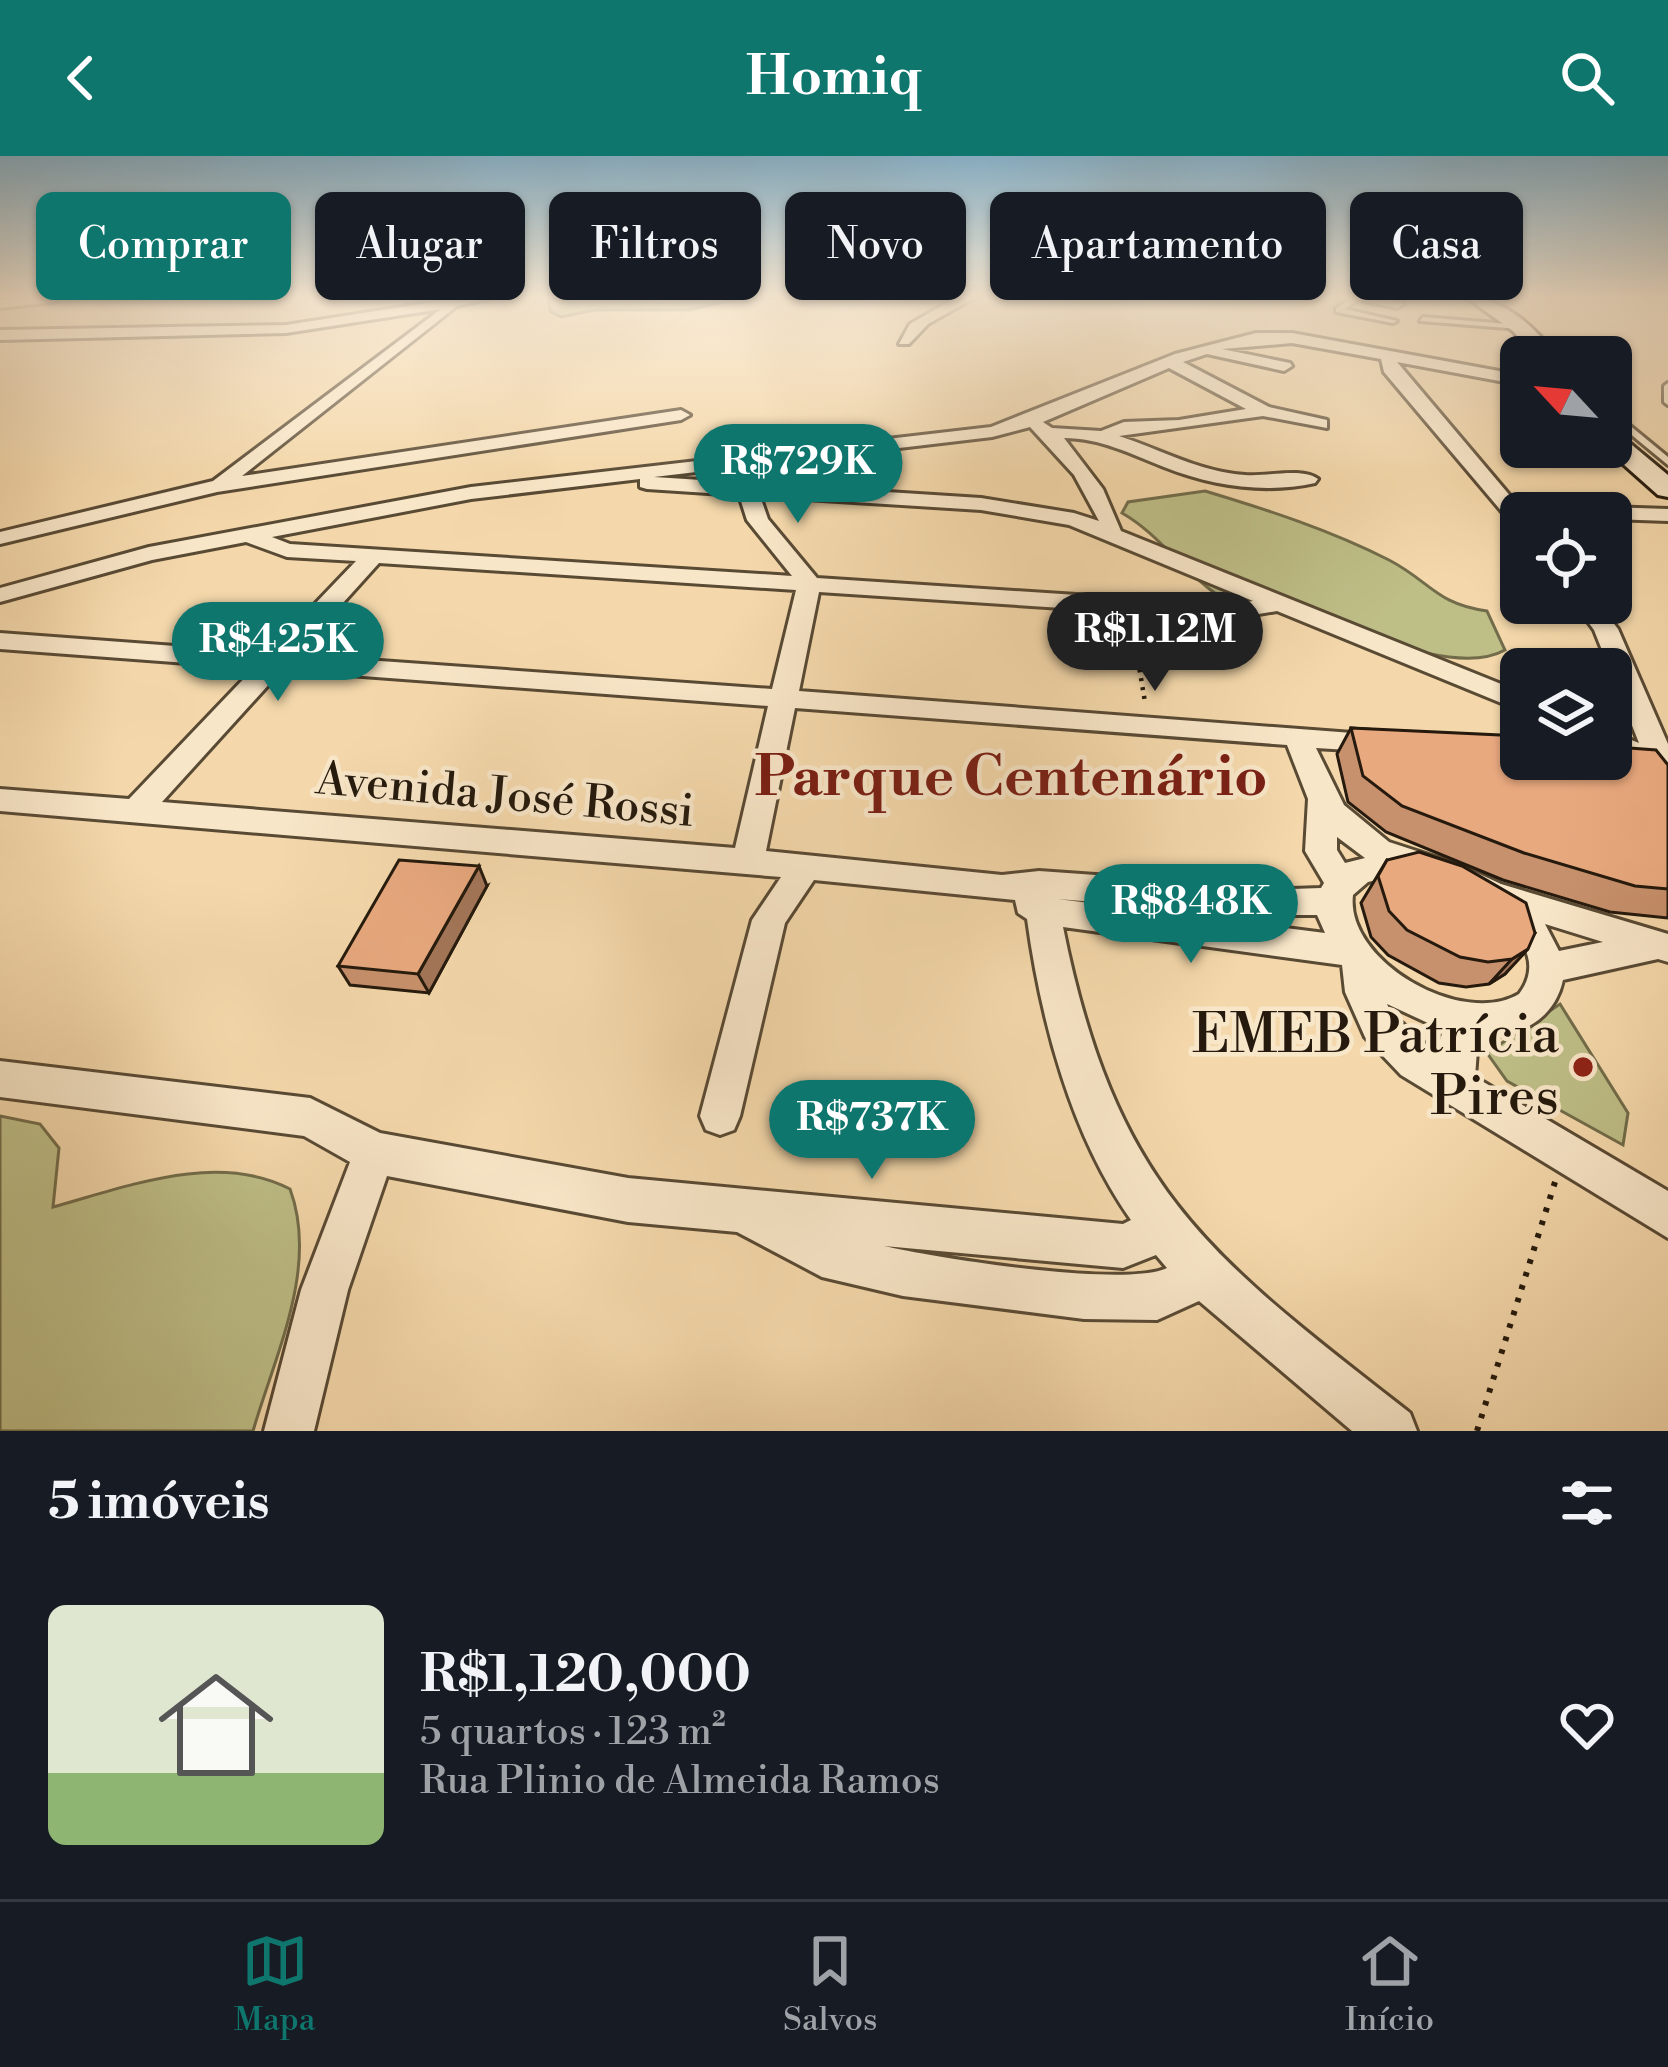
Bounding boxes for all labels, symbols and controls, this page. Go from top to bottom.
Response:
text: Homiq [746,44,922,112]
icon: back [48,45,114,111]
icon: search [1554,45,1620,111]
chip: Comprar [36,192,291,300]
chip: Alugar [315,192,525,300]
chip: Filtros [549,192,761,300]
chip: Novo [785,192,966,300]
chip: Apartamento [990,192,1326,300]
chip: Casa [1350,192,1523,300]
north arrow [1500,336,1632,468]
map controls [1500,336,1632,780]
pin: R$729K [700,424,896,526]
text: R$729K [721,438,876,487]
button: locate [1500,492,1632,624]
pin: R$1.12M [1044,592,1266,694]
pin: R$425K [180,602,376,704]
text: R$1.12M [1074,606,1236,655]
text: R$425K [199,616,357,665]
button: layers [1500,648,1632,780]
district label: Parque Centenário [754,742,1268,814]
street label: Avenida José Rossi [313,751,696,841]
pin: R$848K [1093,864,1289,966]
text: R$848K [1111,878,1271,927]
place label: EMEB Patrícia Pires [1192,1002,1560,1132]
marker: EMEB Patrícia Pires [1570,1054,1596,1080]
pin: R$737K [774,1080,970,1182]
text: R$737K [796,1094,948,1143]
icon: filters [1554,1470,1620,1536]
text: 5 imóveis [48,1471,270,1535]
text: R$1,120,000 [420,1644,751,1708]
icon: home [144,1653,288,1797]
icon: heart [1554,1692,1620,1758]
text: 5 quartos · 123 m² [420,1708,726,1757]
text: Rua Plinio de Almeida Ramos [420,1757,940,1806]
tab: Mapa [234,1928,315,2041]
tab: Salvos [783,1928,877,2041]
tab: Início [1345,1928,1434,2041]

